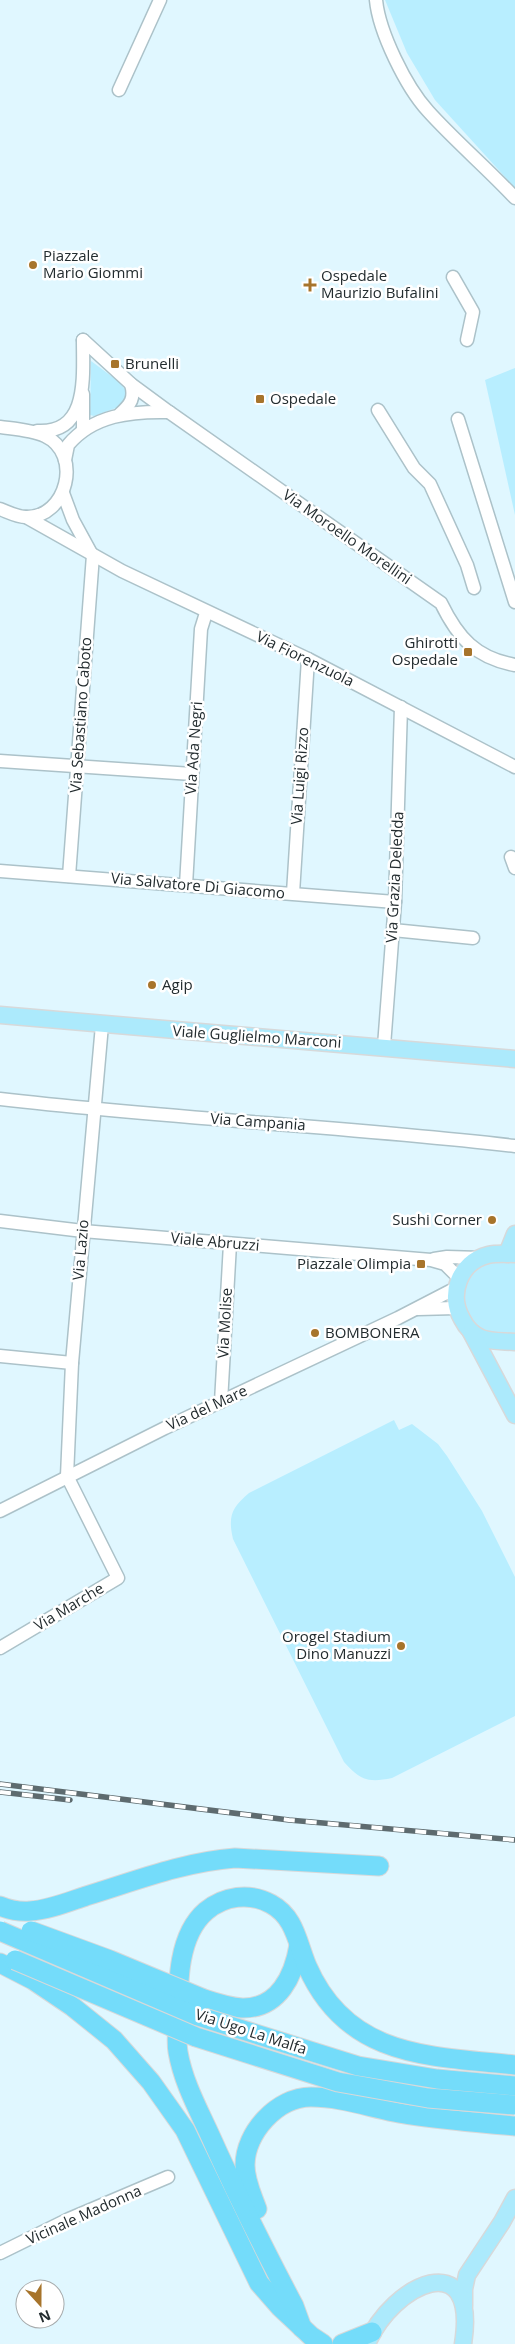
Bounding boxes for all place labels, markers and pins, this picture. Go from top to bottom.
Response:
place label: Piazzale Mario Giommi [43,245,143,282]
marker: Piazzale Mario Giommi [27,259,39,271]
place label: Ospedale Maurizio Bufalini [321,265,439,302]
marker: Ospedale Maurizio Bufalini [303,278,317,292]
place label: Brunelli [125,353,179,373]
marker: Brunelli [109,358,121,370]
place label: Ospedale [270,388,336,408]
marker: Ospedale [254,393,266,405]
place label: Ghirotti Ospedale [392,632,458,669]
marker: Ghirotti Ospedale [462,646,474,658]
place label: Agip [162,974,193,994]
marker: Agip [146,979,158,991]
place label: Sushi Corner [392,1209,482,1229]
marker: Sushi Corner [486,1214,498,1226]
place label: Piazzale Olimpia [297,1253,411,1273]
marker: Piazzale Olimpia [415,1258,427,1270]
place label: BOMBONERA [325,1322,420,1342]
marker: BOMBONERA [309,1327,321,1339]
place label: Orogel Stadium Dino Manuzzi [282,1626,391,1663]
marker: Orogel Stadium Dino Manuzzi [395,1640,407,1652]

